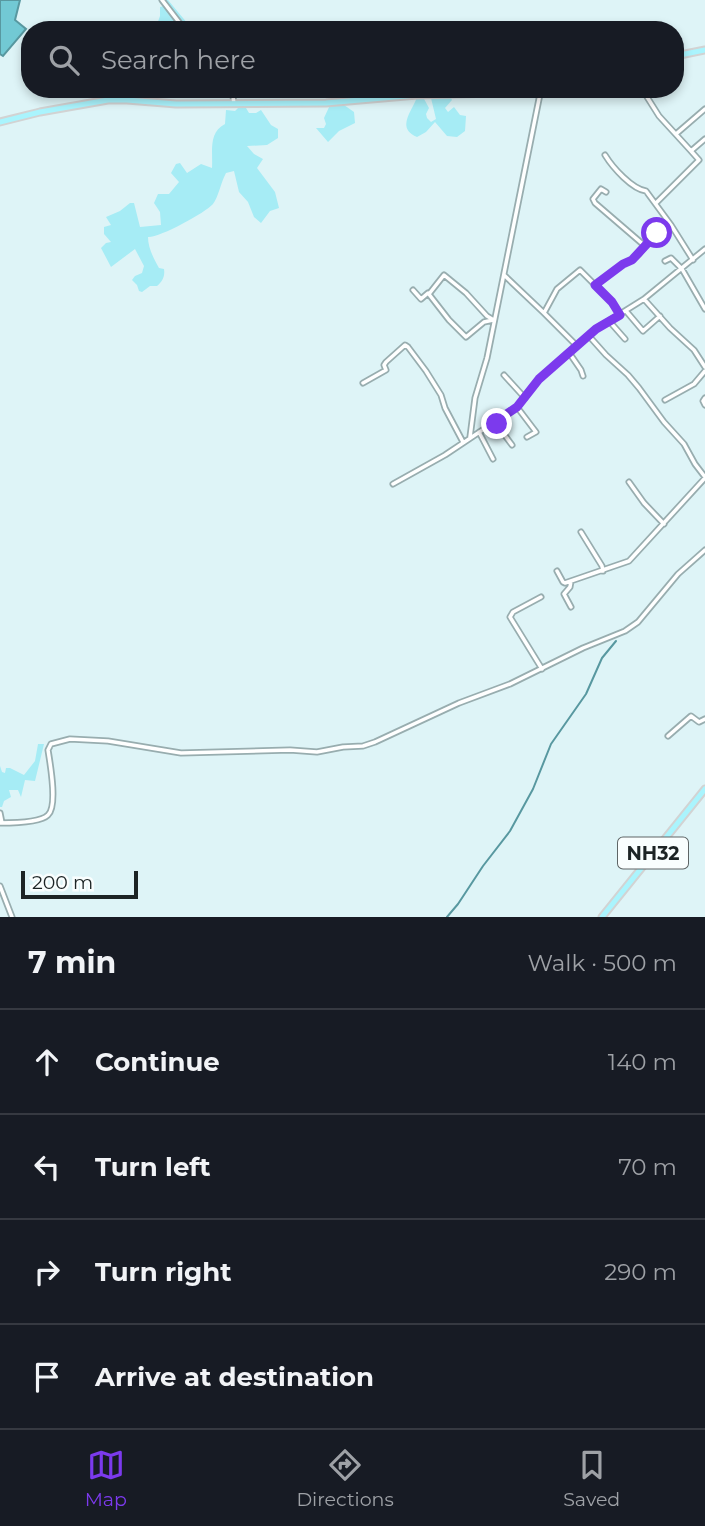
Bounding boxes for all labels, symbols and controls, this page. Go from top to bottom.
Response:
search box [21,21,684,98]
icon: search [45,41,83,79]
text: Search here [101,44,256,76]
route start [641,217,672,248]
route end [481,408,512,439]
road number: NH32 [618,838,688,868]
scale bar [21,868,138,900]
text: 200 m [32,871,93,894]
text: 7 min [28,944,116,981]
text: Walk · 500 m [527,949,677,977]
icon: ahead [28,1043,66,1081]
text: Continue [95,1046,220,1078]
text: 140 m [608,1048,677,1076]
icon: left [28,1148,66,1186]
text: Turn left [95,1151,211,1183]
text: 70 m [618,1153,677,1181]
icon: right [28,1253,66,1291]
text: Turn right [95,1256,231,1288]
text: 290 m [604,1258,677,1286]
icon: arrive [28,1358,66,1396]
text: Arrive at destination [95,1361,374,1393]
tab: Map [85,1446,127,1511]
tab: Directions [296,1446,394,1511]
tab: Saved [563,1446,620,1511]

